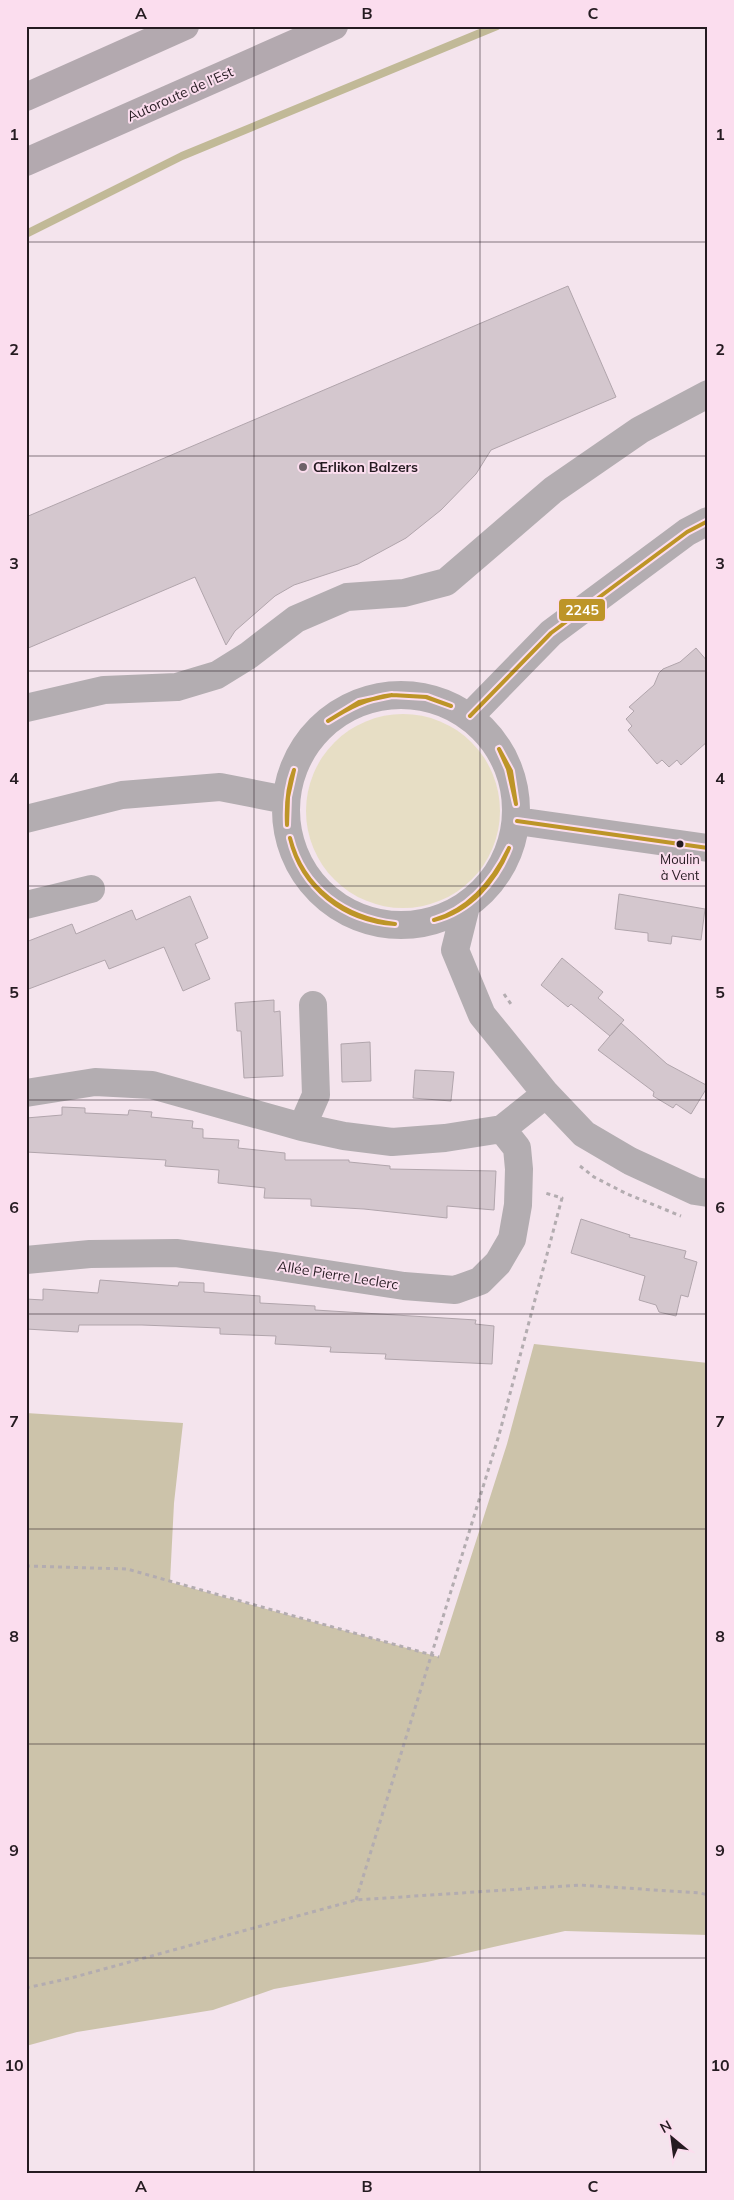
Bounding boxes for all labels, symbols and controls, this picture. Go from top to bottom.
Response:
text: A [135,3,147,23]
text: B [361,3,373,23]
text: C [588,3,599,23]
street label: Autoroute de l’Est [124,62,236,125]
text: 1 [9,124,19,144]
text: 1 [715,124,725,144]
text: 2 [9,339,19,359]
text: 2 [715,339,725,359]
place label: Œrlikon Balzers [313,458,418,476]
marker: Œrlikon Balzers [297,461,309,473]
text: 3 [9,553,19,573]
text: 3 [715,553,725,573]
line badge: 2245 [558,598,606,622]
text: 2245 [565,601,599,619]
text: 4 [9,768,19,788]
text: 4 [715,768,725,788]
marker: Moulin à Vent [675,839,685,849]
place label: Moulin à Vent [660,851,700,883]
text: 5 [9,982,19,1002]
text: 5 [715,982,725,1002]
text: 6 [9,1197,19,1217]
text: 6 [715,1197,725,1217]
street label: Allée Pierre Leclerc [276,1257,400,1293]
text: 7 [9,1411,19,1431]
text: 7 [715,1411,725,1431]
text: 8 [9,1626,19,1646]
text: 8 [715,1626,725,1646]
text: 9 [9,1840,19,1860]
text: 9 [715,1840,725,1860]
text: 10 [4,2055,24,2075]
text: 10 [710,2055,730,2075]
north arrow [646,2112,696,2162]
text: N [657,2116,675,2137]
text: A [135,2176,147,2196]
text: B [361,2176,373,2196]
text: C [588,2176,599,2196]

